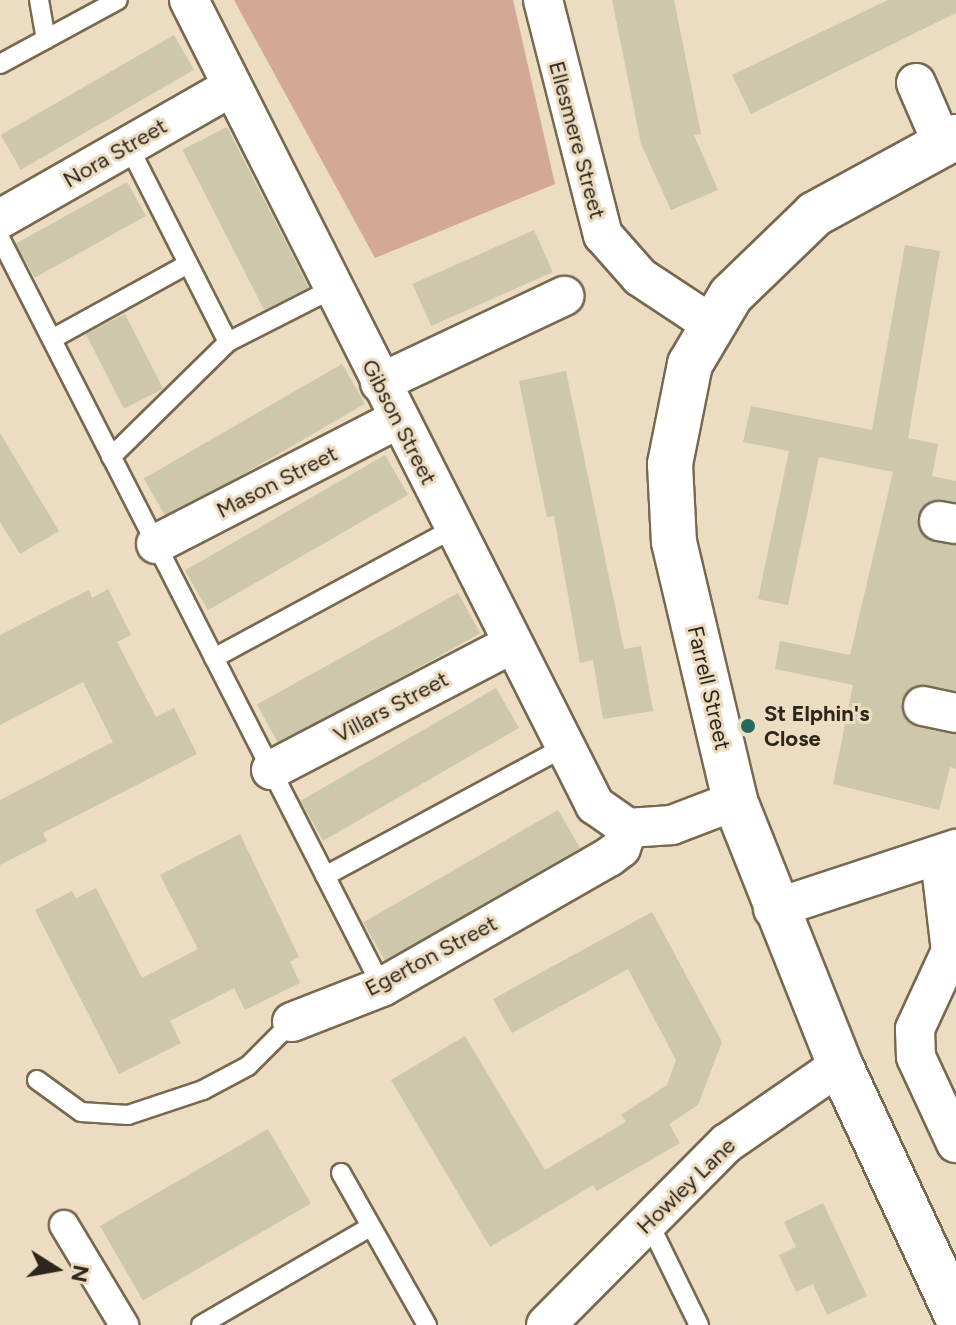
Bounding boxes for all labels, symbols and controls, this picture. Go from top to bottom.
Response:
street label: Ellesmere Street [543,58,611,222]
street label: Nora Street [58,113,172,193]
street label: Gibson Street [356,355,442,489]
street label: Mason Street [212,440,342,524]
street label: Farrell Street [682,623,736,753]
street label: Villars Street [329,666,453,748]
place label: St Elphin's Close [764,700,869,752]
marker: St Elphin's Close [739,717,757,735]
street label: Egerton Street [360,910,502,1002]
street label: Howley Lane [631,1132,741,1240]
north arrow [16,1229,96,1309]
text: N [65,1263,95,1285]

